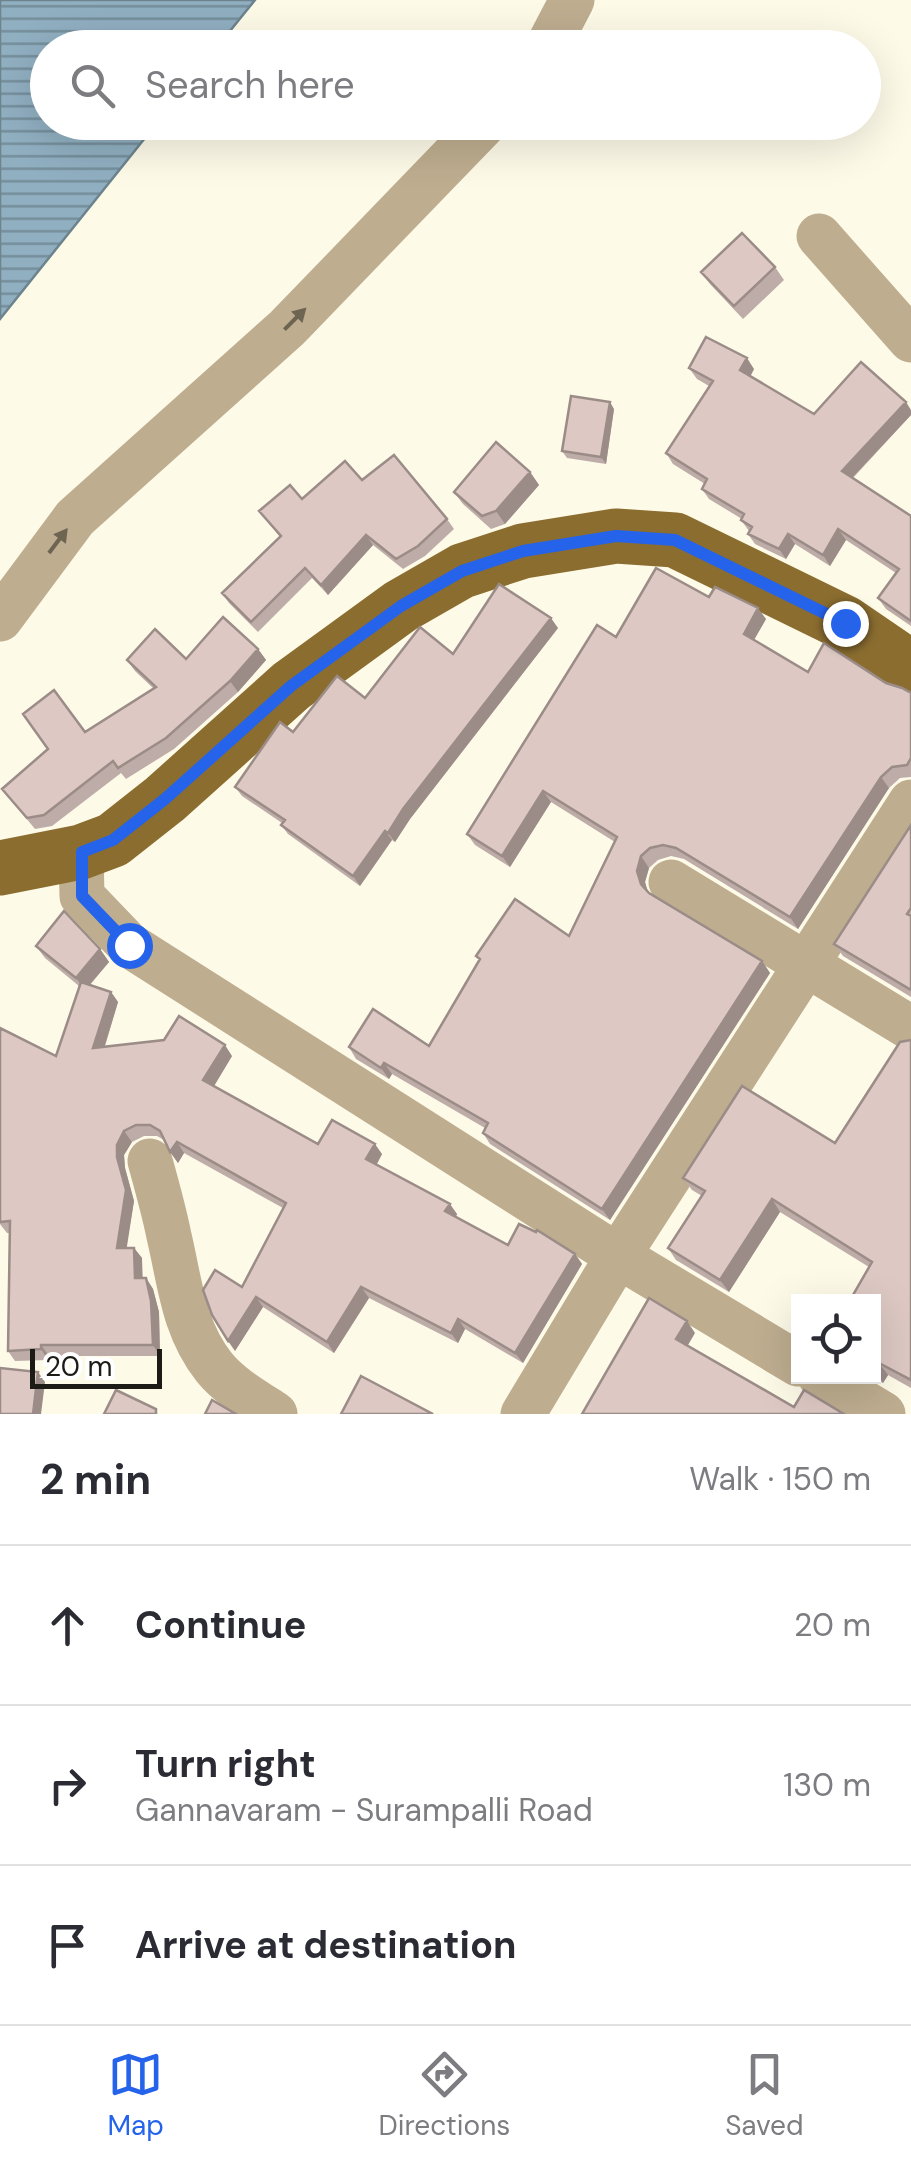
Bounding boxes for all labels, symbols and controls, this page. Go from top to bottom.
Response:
search box [30,30,881,140]
icon: search [65,58,120,113]
text: Search here [145,60,355,110]
one-way arrow [283,308,307,332]
one-way arrow [48,528,67,554]
route end [823,601,869,647]
route start [107,923,153,969]
map controls [791,1294,881,1384]
button: locate [791,1294,881,1384]
scale bar [30,1344,162,1388]
text: 20 m [45,1348,112,1385]
text: 2 min [40,1452,151,1507]
text: Walk · 150 m [689,1458,871,1500]
icon: ahead [40,1598,95,1653]
text: Continue [135,1600,306,1650]
text: 20 m [794,1604,871,1646]
text: Turn right [135,1739,316,1789]
icon: right [40,1758,95,1813]
text: 130 m [783,1764,871,1806]
text: Gannavaram - Surampalli Road [135,1789,593,1831]
icon: arrive [40,1918,95,1973]
text: Arrive at destination [135,1920,517,1970]
tab: Map [107,2047,164,2144]
tab: Directions [379,2047,510,2144]
tab: Saved [725,2047,804,2144]

